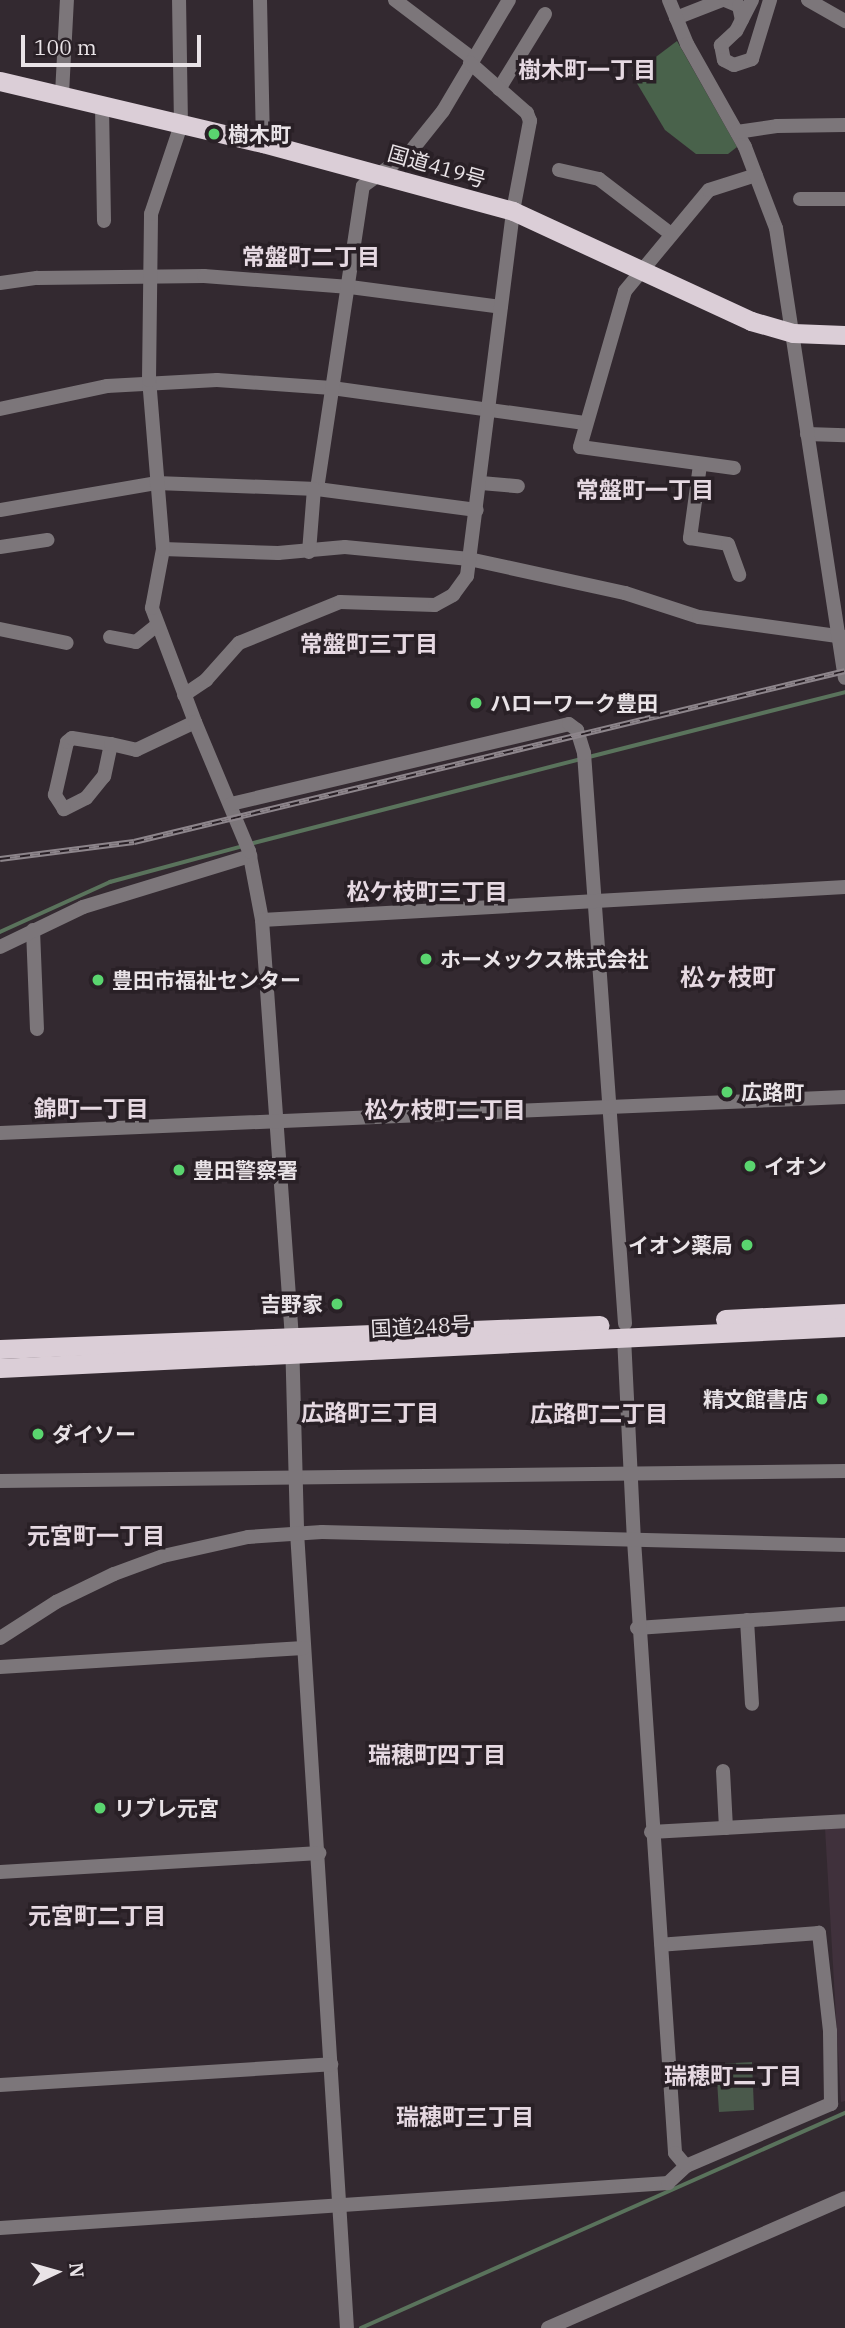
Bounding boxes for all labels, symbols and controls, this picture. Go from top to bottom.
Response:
scale bar [24,21,205,65]
text: 100 m [34,33,97,61]
district label: 樹木町一丁目 [518,55,656,83]
place label: 樹木町 [228,121,291,147]
marker: 樹木町 [206,126,222,142]
street label: 国道419号 [385,140,489,192]
district label: 常盤町二丁目 [242,242,380,270]
district label: 常盤町一丁目 [576,475,714,503]
district label: 常盤町三丁目 [300,629,438,657]
place label: ハローワーク豊田 [490,690,658,716]
marker: ハローワーク豊田 [468,695,484,711]
district label: 松ケ枝町三丁目 [347,877,507,905]
place label: ホーメックス株式会社 [440,946,650,972]
marker: ホーメックス株式会社 [418,951,434,967]
district label: 松ヶ枝町 [680,964,776,992]
place label: 豊田市福祉センター [112,967,301,993]
marker: 豊田市福祉センター [90,972,106,988]
place label: 広路町 [741,1079,804,1105]
marker: 広路町 [719,1084,735,1100]
district label: 錦町一丁目 [34,1094,148,1122]
district label: 松ケ枝町二丁目 [365,1095,525,1123]
place label: イオン [764,1153,827,1179]
place label: 豊田警察署 [193,1157,298,1183]
marker: イオン [742,1158,758,1174]
marker: 豊田警察署 [171,1162,187,1178]
place label: イオン薬局 [628,1232,733,1258]
marker: イオン薬局 [739,1237,755,1253]
place label: 吉野家 [260,1291,323,1317]
marker: 吉野家 [329,1296,345,1312]
street label: 国道248号 [370,1311,472,1341]
place label: 精文館書店 [703,1386,808,1412]
marker: 精文館書店 [814,1391,830,1407]
district label: 広路町三丁目 [301,1398,439,1426]
district label: 広路町二丁目 [530,1399,668,1427]
place label: ダイソー [52,1421,136,1447]
marker: ダイソー [30,1426,46,1442]
district label: 元宮町一丁目 [27,1521,165,1549]
district label: 瑞穂町四丁目 [368,1740,506,1768]
place label: リブレ元宮 [114,1795,219,1821]
marker: リブレ元宮 [92,1800,108,1816]
district label: 元宮町二丁目 [28,1901,166,1929]
district label: 瑞穂町二丁目 [664,2061,802,2089]
district label: 瑞穂町三丁目 [396,2102,534,2130]
north arrow [21,2237,91,2307]
text: N [64,2262,90,2279]

